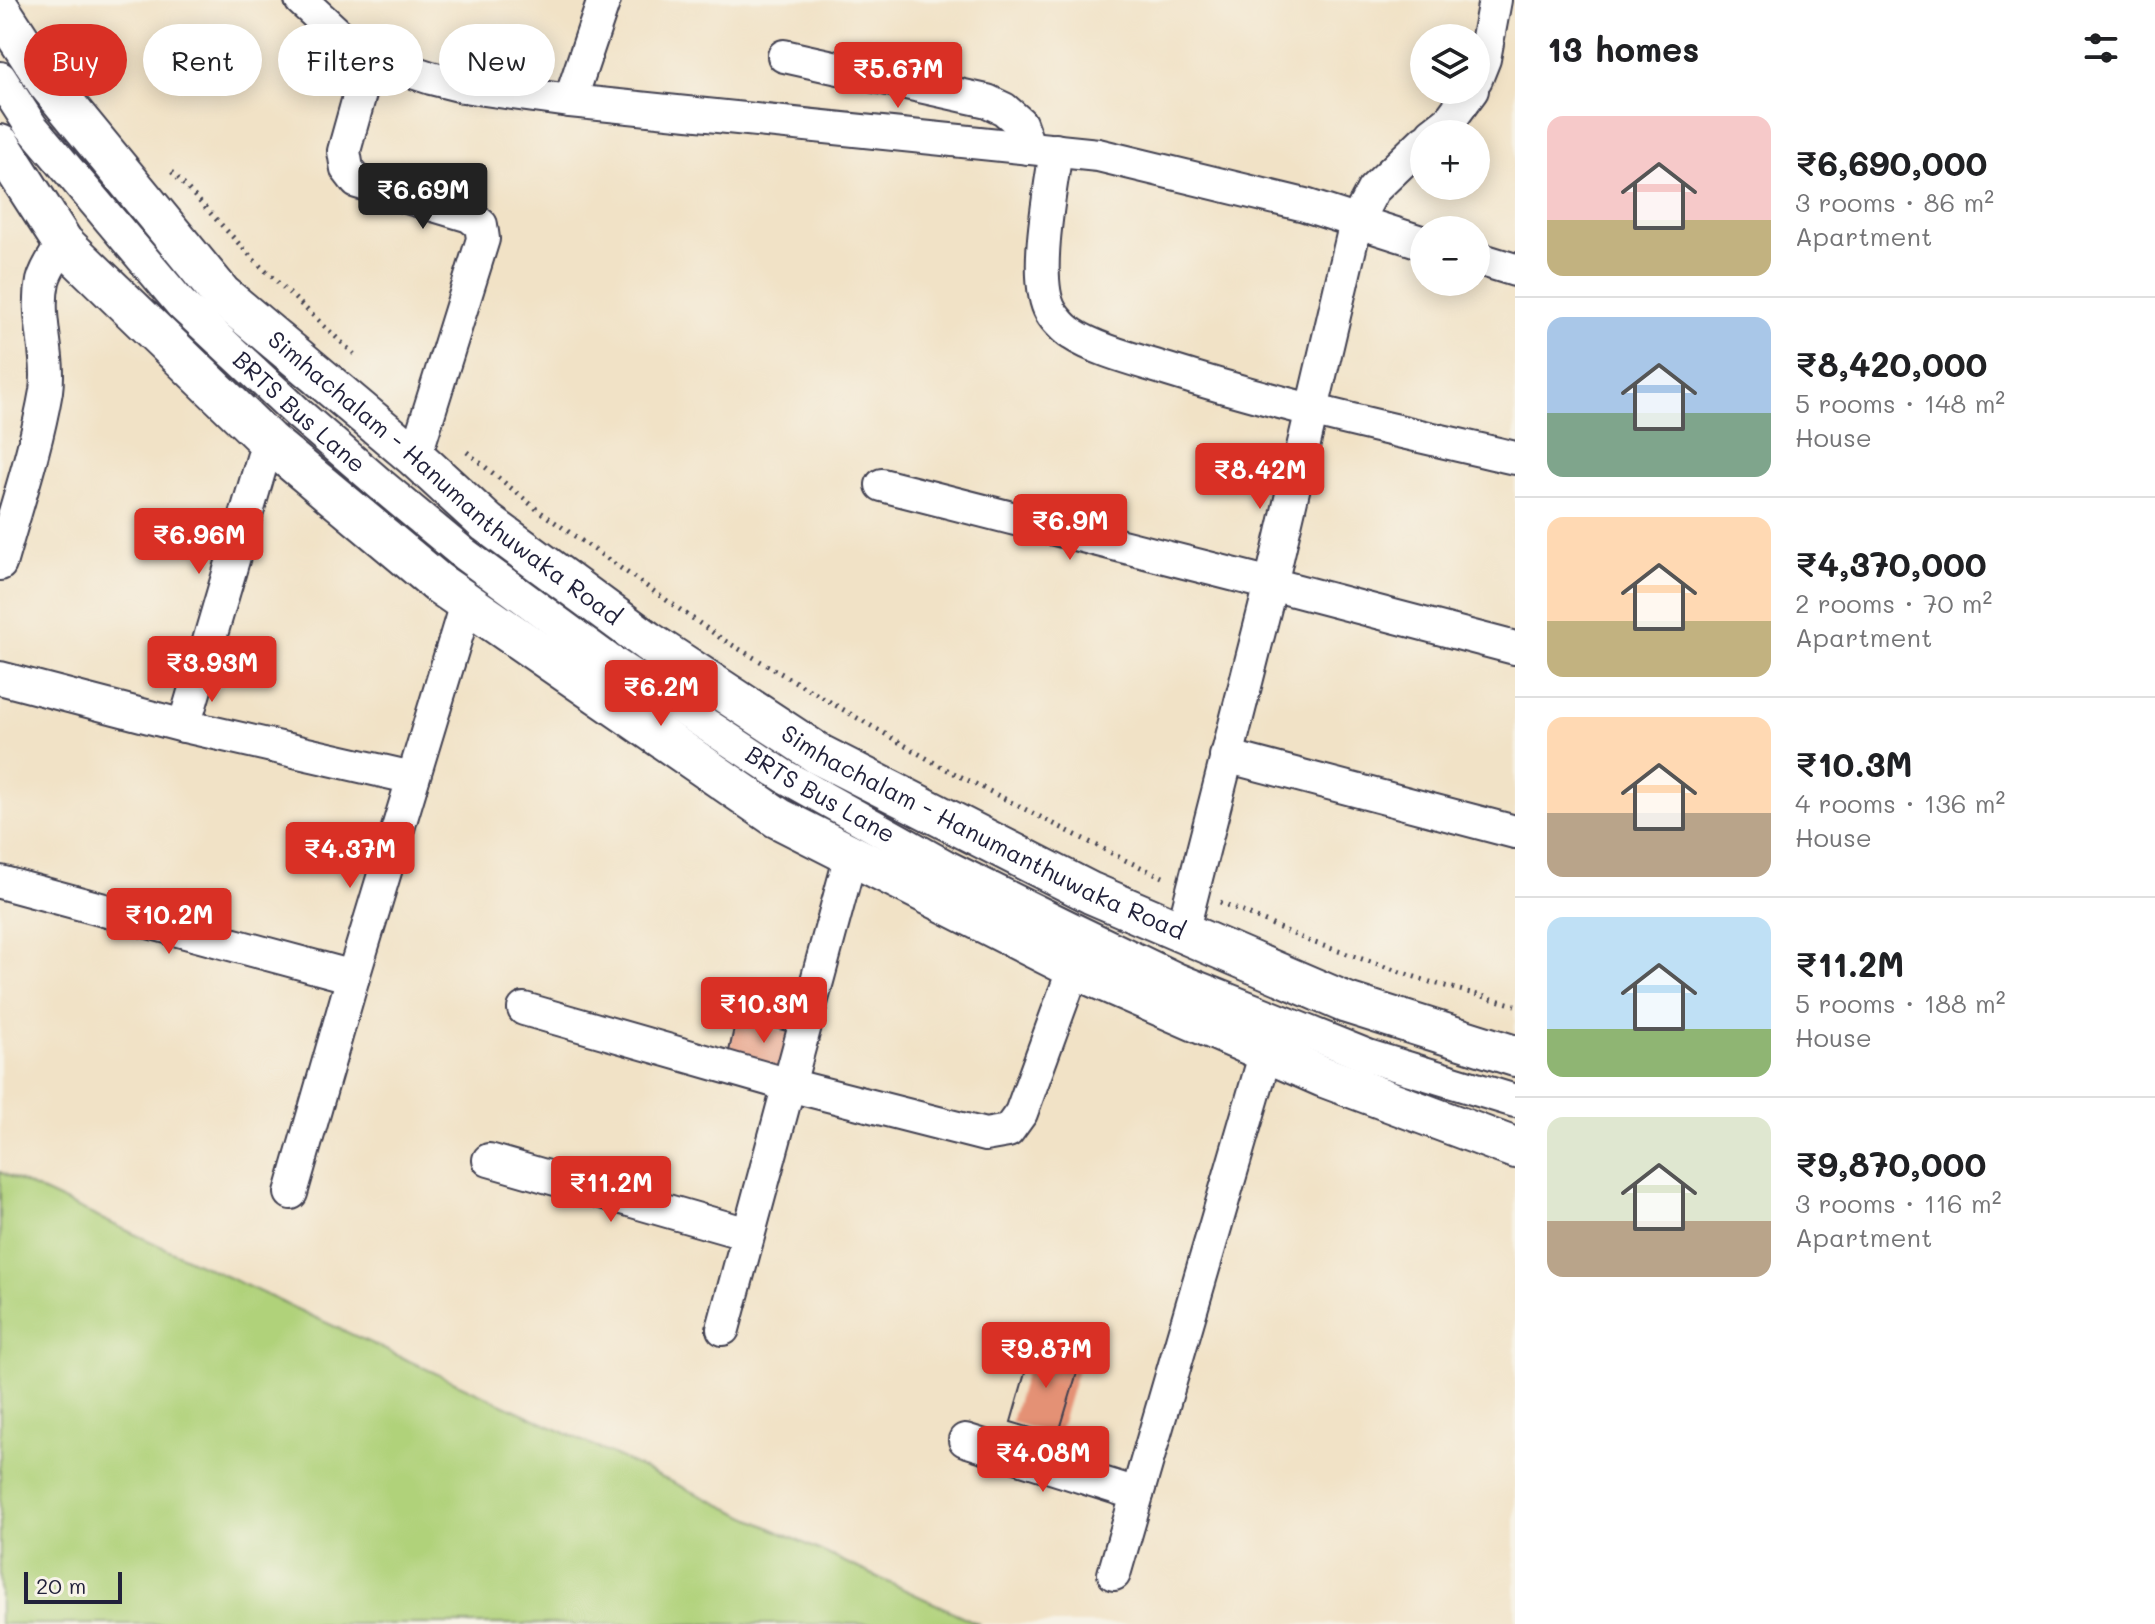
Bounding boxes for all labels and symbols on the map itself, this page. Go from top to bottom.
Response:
pin: ₹5.67M [833,42,963,110]
pin: ₹6.69M [358,163,488,231]
street label: Simhachalam - Hanumanthuwaka Road [262,323,628,631]
street label: BRTS Bus Lane [227,343,373,479]
pin: ₹8.42M [1195,443,1325,511]
pin: ₹6.9M [1014,494,1126,562]
pin: ₹6.96M [134,508,264,576]
pin: ₹3.93M [147,636,277,704]
pin: ₹6.2M [605,660,717,728]
street label: Simhachalam - Hanumanthuwaka Road [776,717,1190,946]
street label: BRTS Bus Lane [740,738,901,849]
pin: ₹4.37M [285,822,415,890]
pin: ₹10.2M [104,888,234,956]
pin: ₹10.3M [699,977,829,1045]
pin: ₹11.2M [546,1156,676,1224]
pin: ₹9.87M [981,1322,1111,1390]
pin: ₹4.08M [978,1426,1108,1494]
scale bar [24,1568,122,1604]

